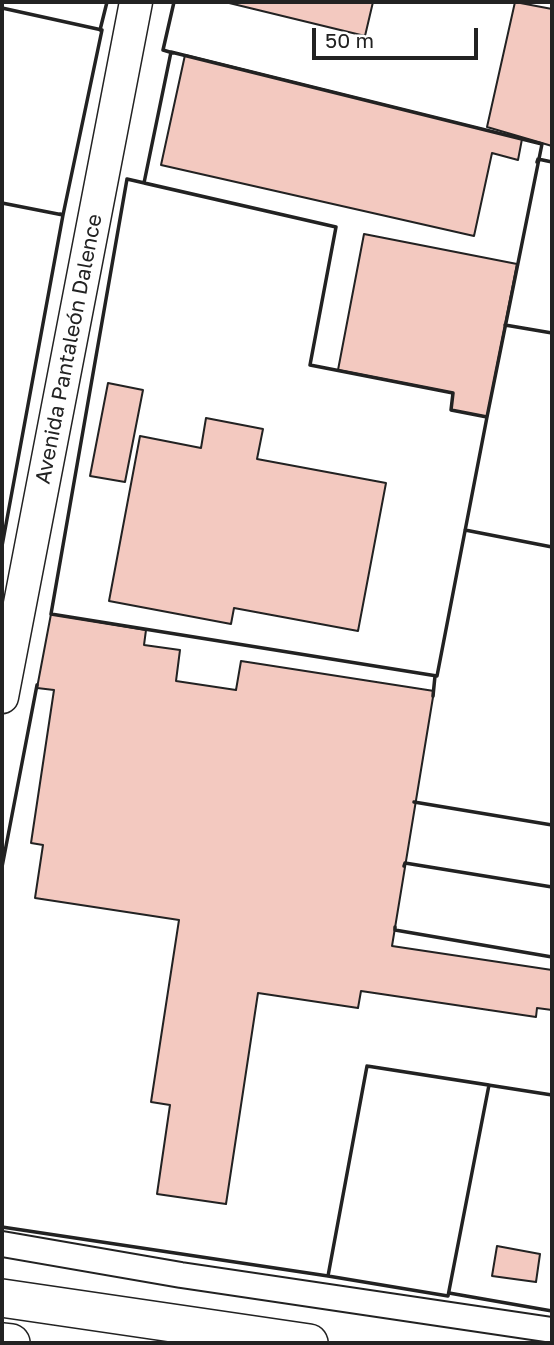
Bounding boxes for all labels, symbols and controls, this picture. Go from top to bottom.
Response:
scale bar [316,14,482,58]
text: 50 m [325,27,374,53]
street label: Avenida Pantaleón Dalence [30,212,108,486]

